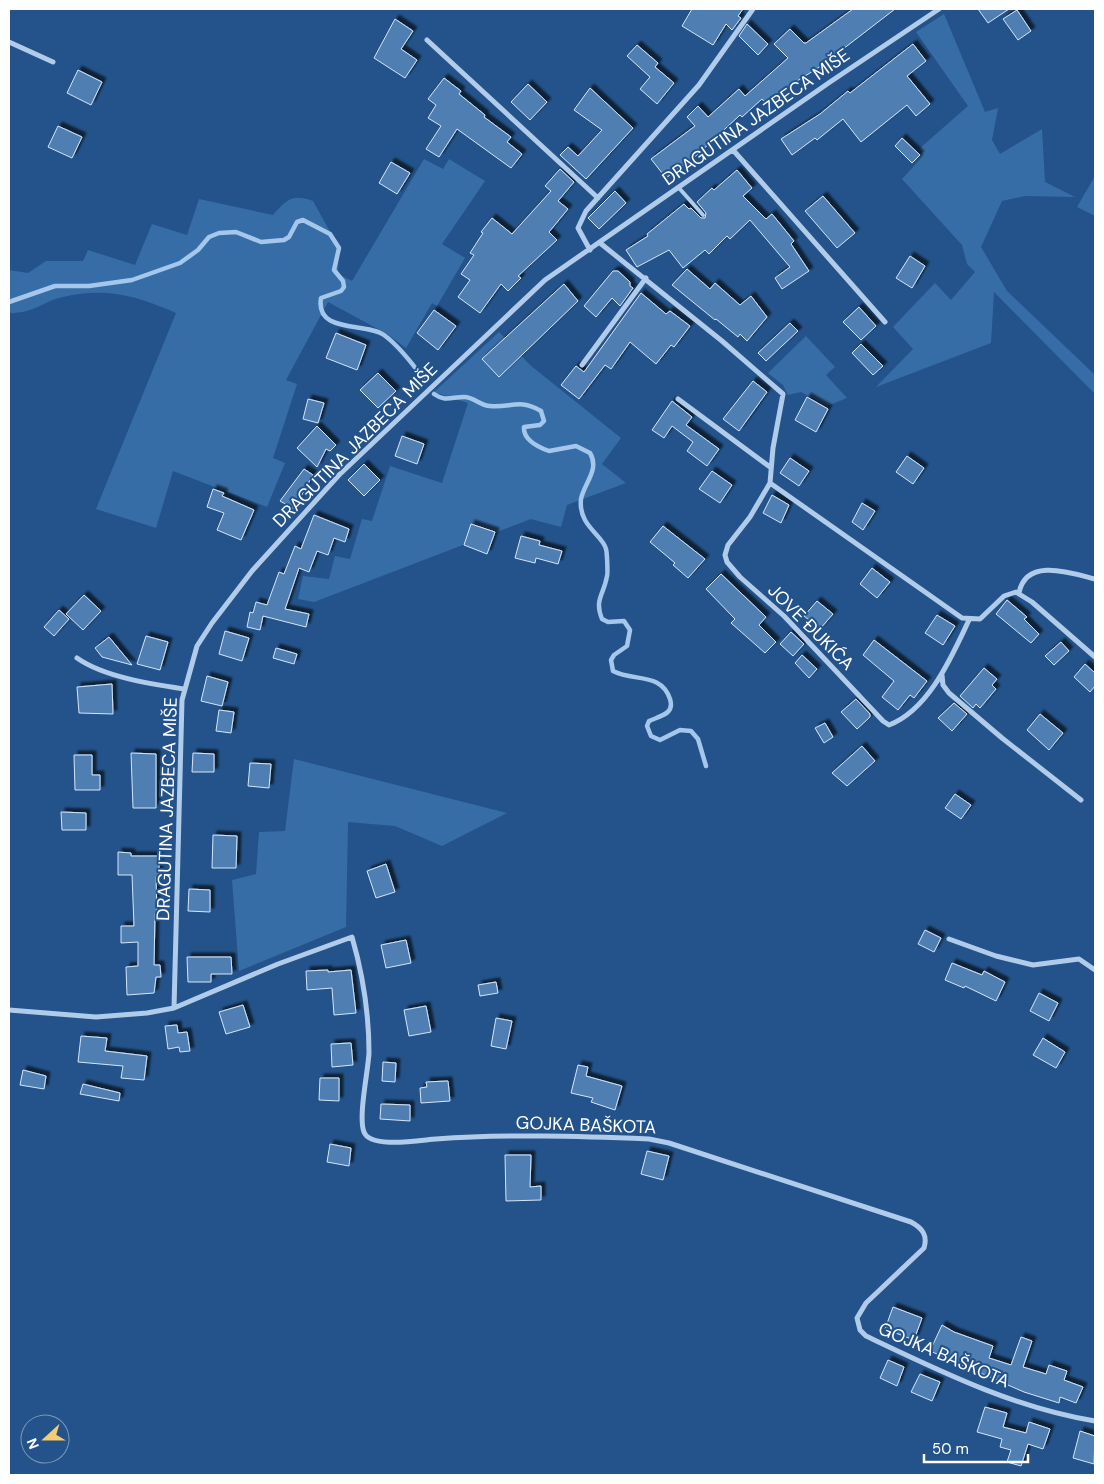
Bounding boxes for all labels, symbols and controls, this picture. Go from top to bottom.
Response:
street label: DRAGUTINA JAZBECA MIŠE [657,43,855,191]
street label: DRAGUTINA JAZBECA MIŠE [267,357,443,533]
street label: JOVE ĐUKIĆA [762,578,860,676]
street label: DRAGUTINA JAZBECA MIŠE [151,697,183,921]
street label: GOJKA BAŠKOTA [515,1111,657,1139]
street label: GOJKA BAŠKOTA [875,1316,1013,1394]
north arrow [20,1414,70,1464]
scale bar [924,1432,1028,1464]
text: N [23,1436,43,1452]
text: 50 m [932,1439,969,1459]

